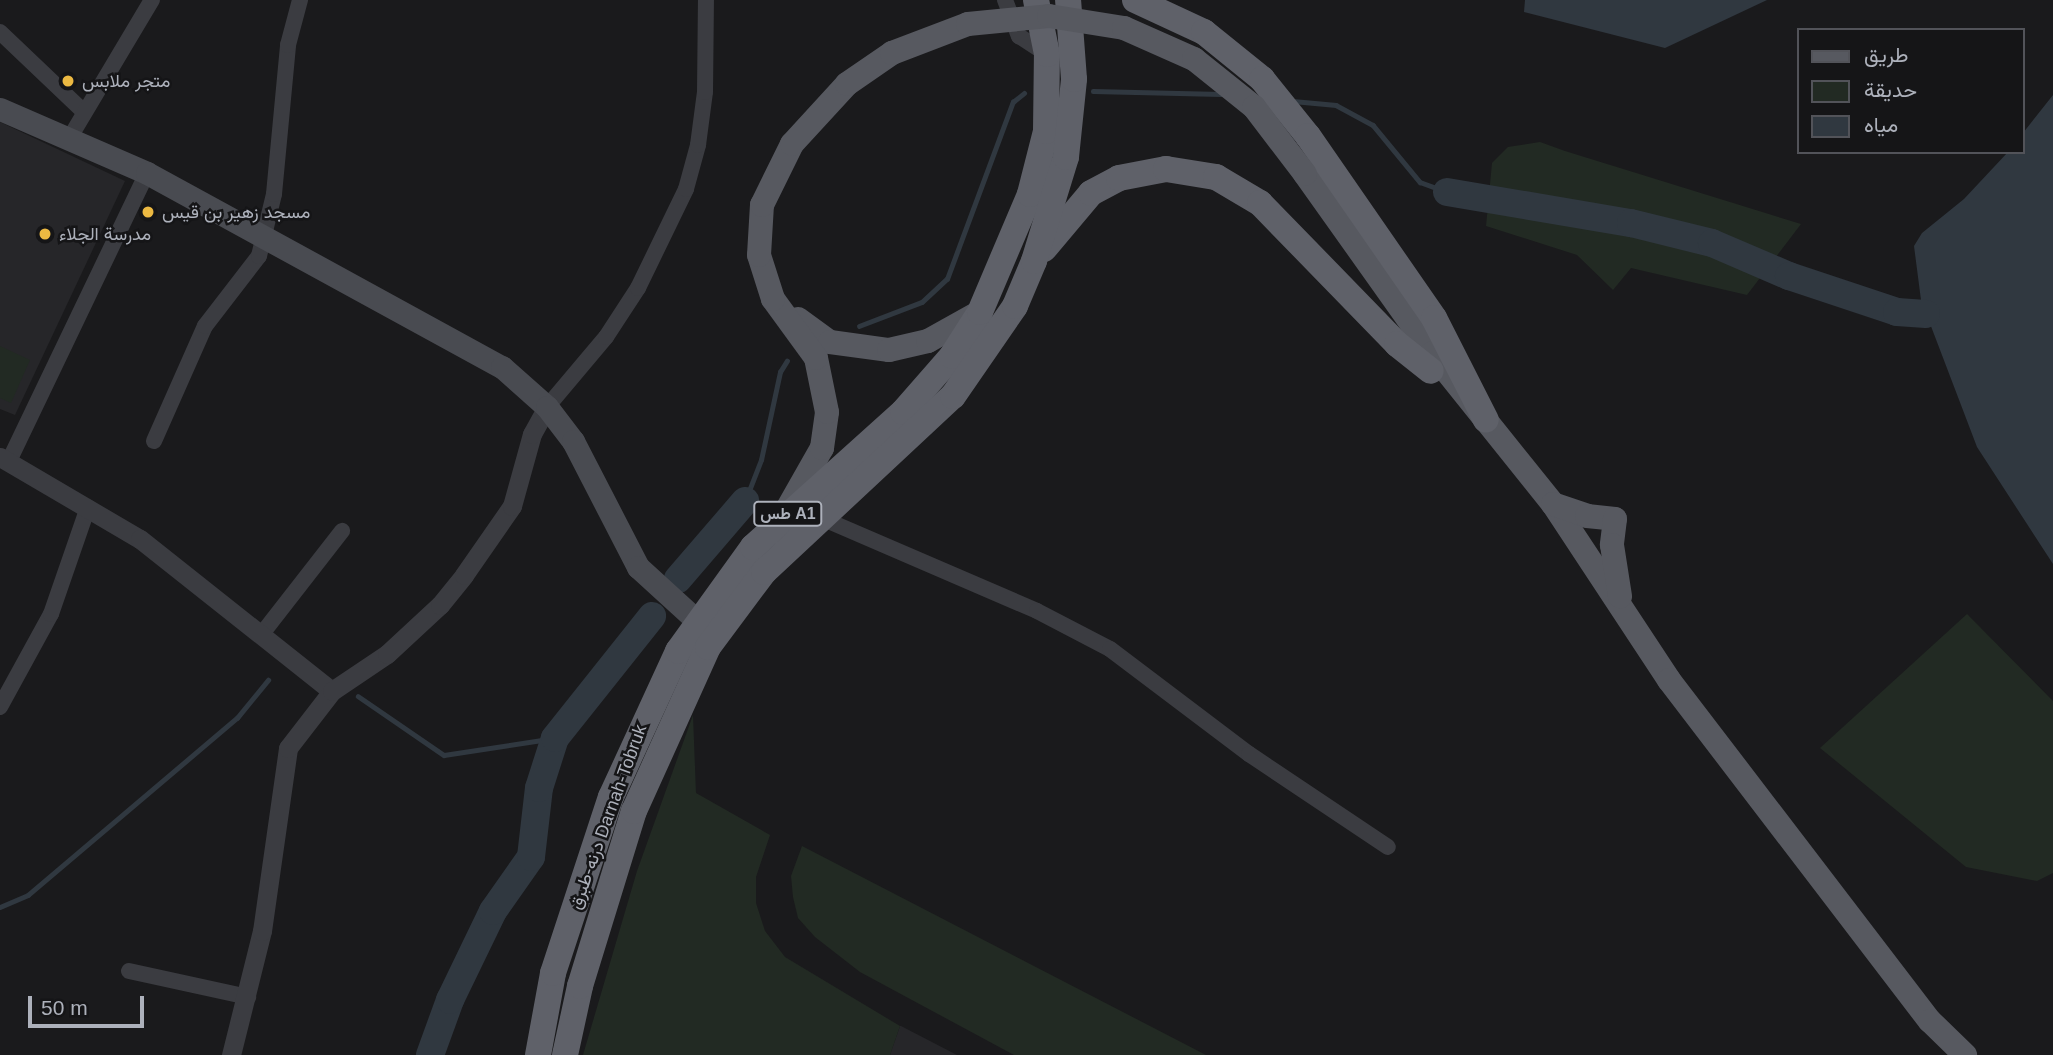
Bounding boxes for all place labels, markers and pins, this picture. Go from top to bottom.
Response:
place label: متجر ملابس [82,70,170,92]
marker: متجر ملابس [60,73,76,89]
place label: مسجد زهير بن قيس [162,201,310,223]
marker: مسجد زهير بن قيس [140,204,156,220]
place label: مدرسة الجلاء [59,223,151,245]
marker: مدرسة الجلاء [37,226,53,242]

